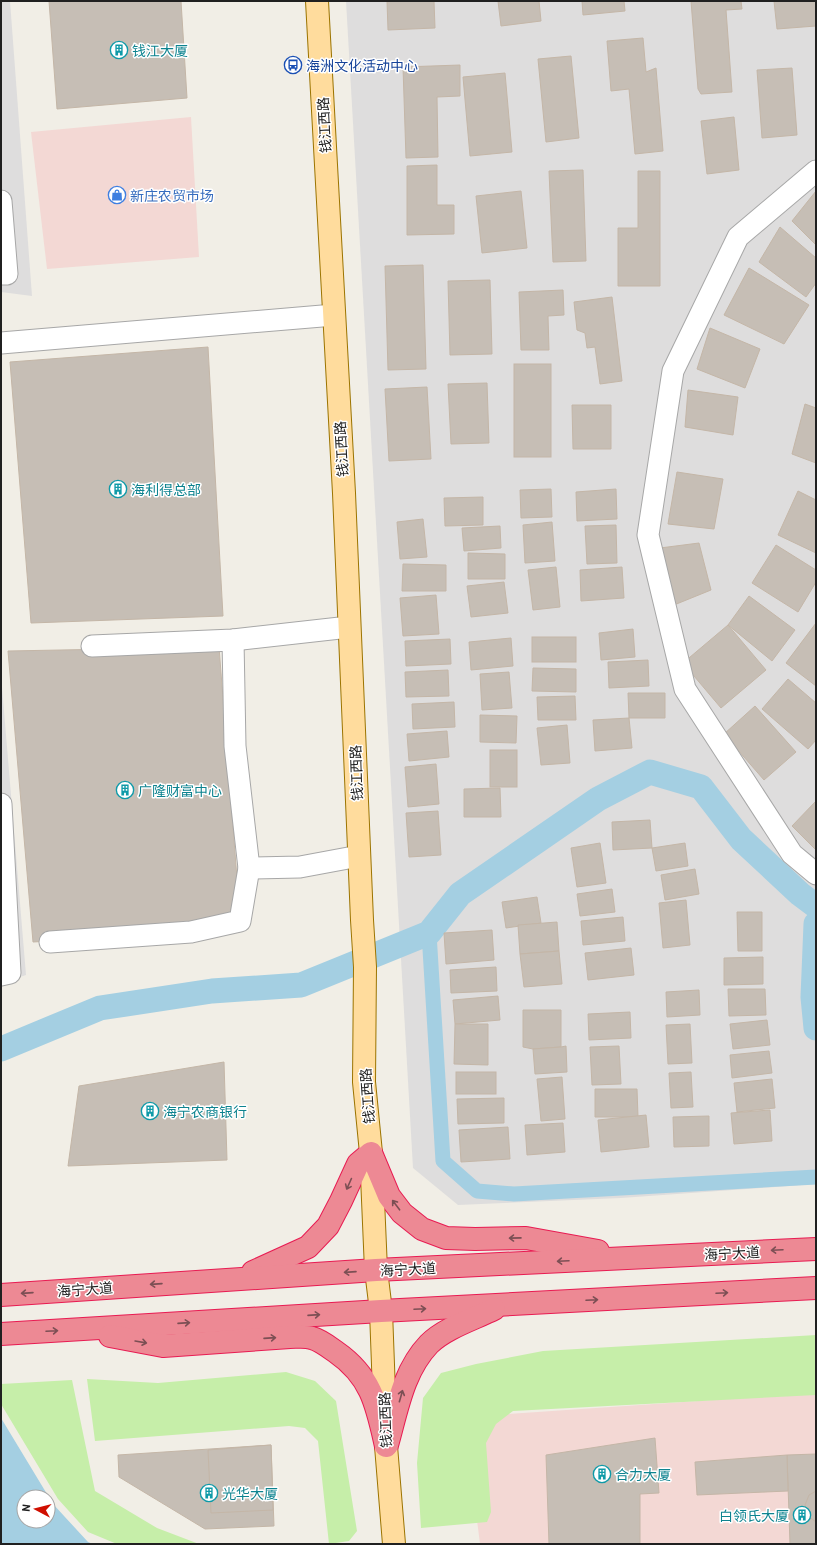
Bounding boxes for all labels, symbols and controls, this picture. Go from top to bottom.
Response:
building icon: 钱江大厦 [109,40,129,60]
place label: 钱江大厦 [132,42,188,59]
bus stop icon: 海洲文化活动中心 [283,55,303,75]
place label: 海洲文化活动中心 [306,57,418,74]
street label: 钱江西路 [314,97,334,153]
shop icon: 新庄农贸市场 [107,185,127,205]
place label: 新庄农贸市场 [130,187,214,204]
street label: 钱江西路 [331,421,351,477]
building icon: 海利得总部 [108,479,128,499]
place label: 海利得总部 [131,481,201,498]
street label: 钱江西路 [347,745,365,801]
building icon: 广隆财富中心 [115,780,135,800]
place label: 广隆财富中心 [138,782,222,799]
street label: 钱江西路 [357,1067,377,1125]
building icon: 海宁农商银行 [140,1101,160,1121]
place label: 海宁农商银行 [163,1103,247,1120]
one-way arrow [345,1177,352,1189]
one-way arrow [392,1200,400,1211]
one-way arrow [509,1234,522,1242]
street label: 海宁大道 [704,1243,760,1263]
one-way arrow [771,1247,784,1254]
one-way arrow [557,1257,570,1265]
street label: 海宁大道 [380,1259,436,1279]
one-way arrow [344,1268,357,1275]
street label: 海宁大道 [56,1279,114,1299]
one-way arrow [150,1281,163,1288]
one-way arrow [21,1289,34,1296]
one-way arrow [715,1290,728,1297]
one-way arrow [585,1296,598,1304]
one-way arrow [413,1305,426,1312]
one-way arrow [307,1311,320,1319]
one-way arrow [177,1320,190,1327]
one-way arrow [45,1328,58,1335]
one-way arrow [263,1335,276,1342]
one-way arrow [134,1338,147,1346]
one-way arrow [398,1389,405,1402]
street label: 钱江西路 [376,1392,394,1448]
building icon: 合力大厦 [592,1464,612,1484]
place label: 合力大厦 [615,1466,671,1483]
building icon: 光华大厦 [199,1483,219,1503]
place label: 光华大厦 [222,1485,278,1502]
north arrow [16,1489,56,1529]
text: N [19,1503,32,1512]
building icon: 白领氏大厦 [792,1505,812,1525]
place label: 白领氏大厦 [719,1507,789,1524]

